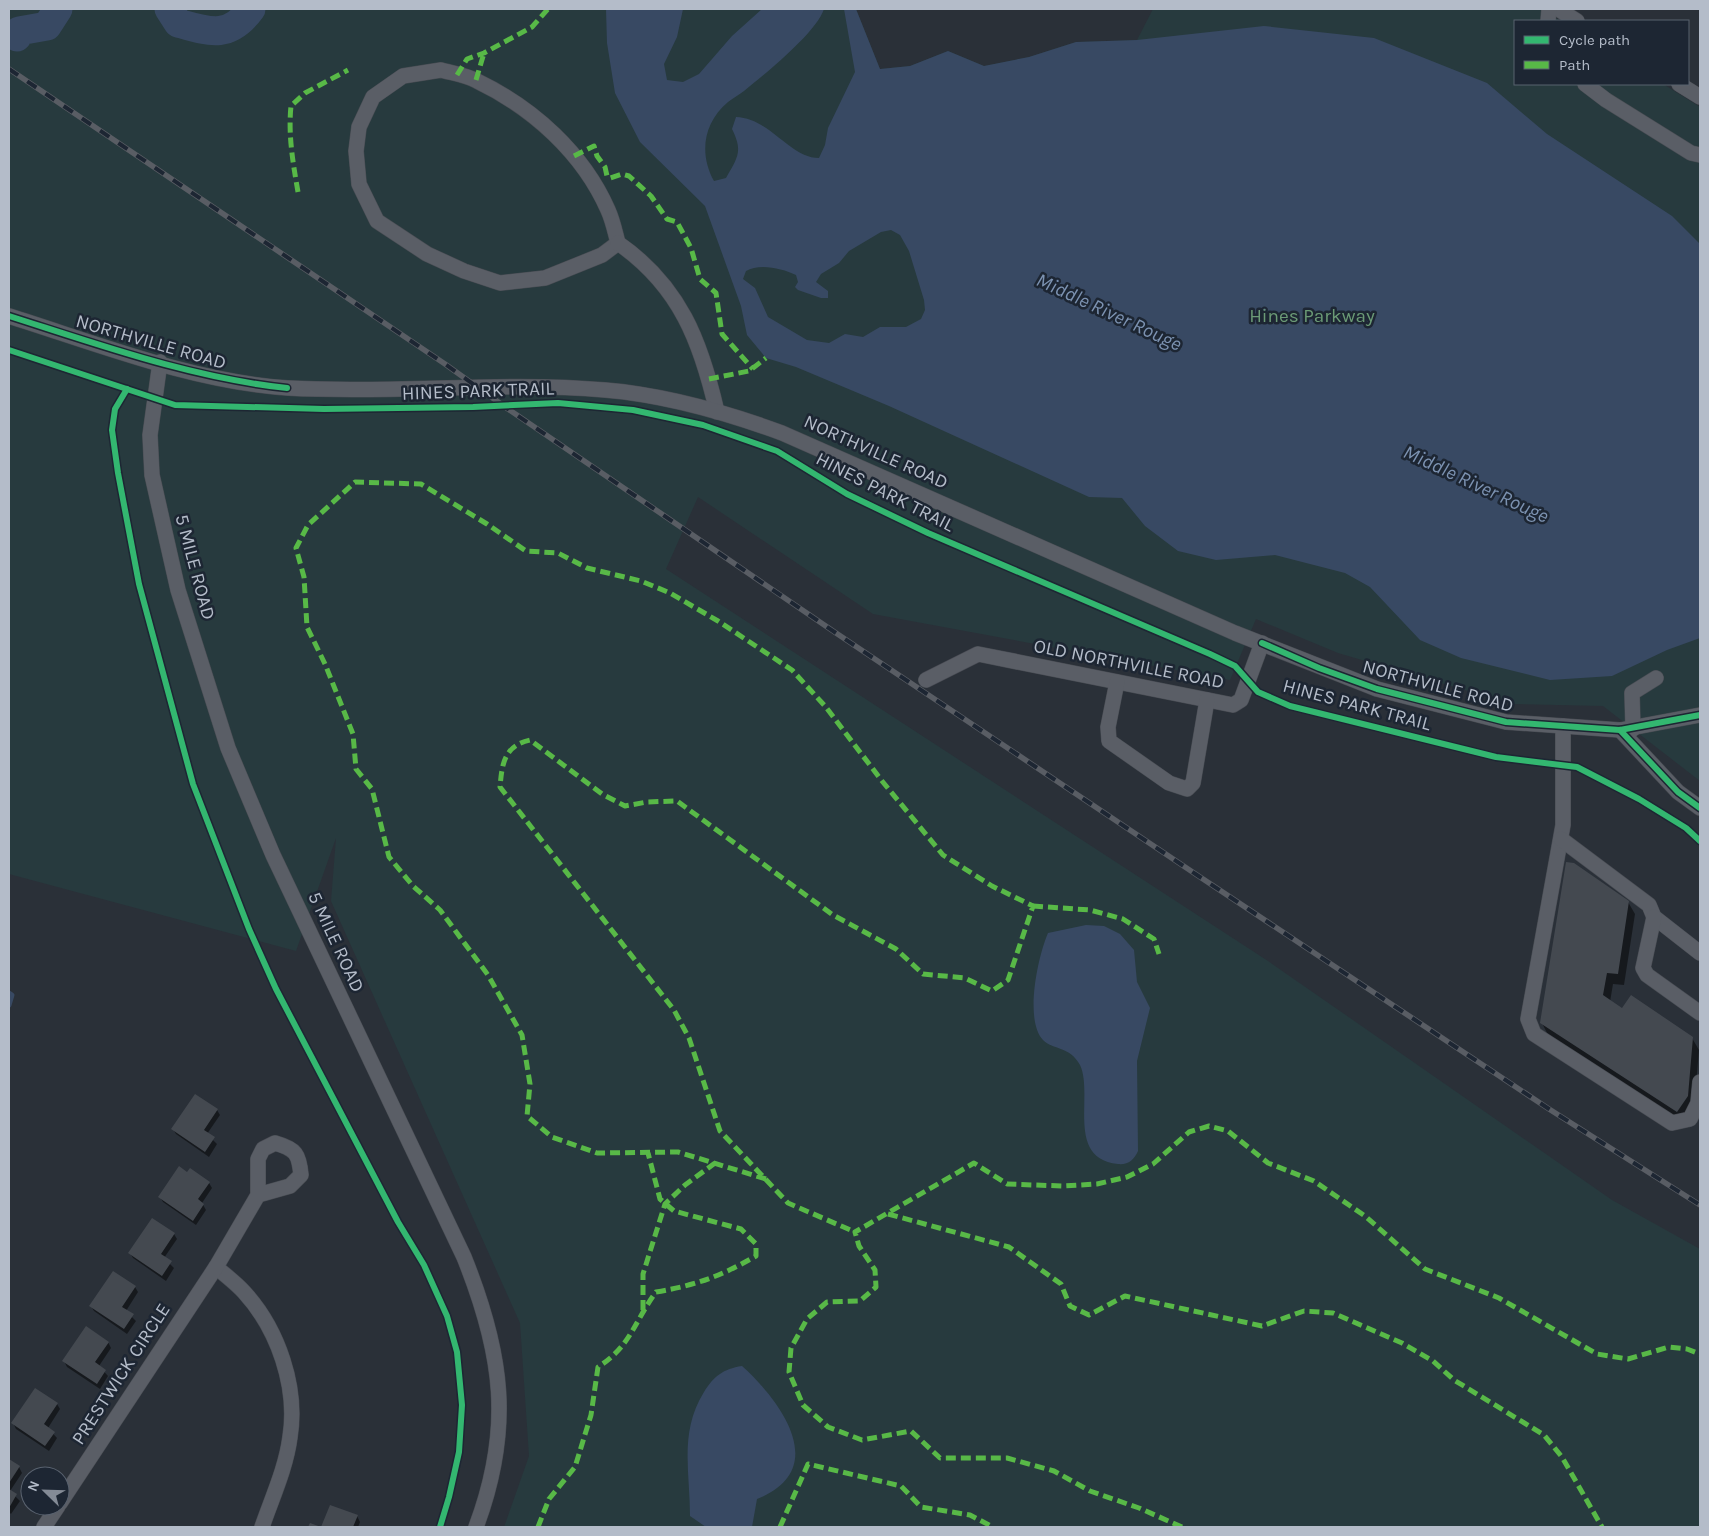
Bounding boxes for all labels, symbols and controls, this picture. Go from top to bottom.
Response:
legend [1514,20,1689,85]
text: Cycle path [1559,31,1630,49]
text: Path [1559,56,1590,74]
water label: Middle River Rouge [1033,268,1185,356]
park label: Hines Parkway [1249,305,1375,327]
street label: NORTHVILLE ROAD [73,310,229,374]
street label: HINES PARK TRAIL [401,377,555,405]
street label: NORTHVILLE ROAD [801,410,951,494]
water label: Middle River Rouge [1400,440,1552,528]
street label: HINES PARK TRAIL [812,448,958,536]
street label: 5 MILE ROAD [170,512,220,622]
street label: OLD NORTHVILLE ROAD [1032,635,1226,693]
street label: NORTHVILLE ROAD [1360,655,1516,717]
street label: HINES PARK TRAIL [1281,675,1434,735]
street label: 5 MILE ROAD [303,888,369,996]
street label: PRESTWICK CIRCLE [67,1299,175,1449]
north arrow [20,1466,70,1516]
text: N [24,1478,43,1494]

